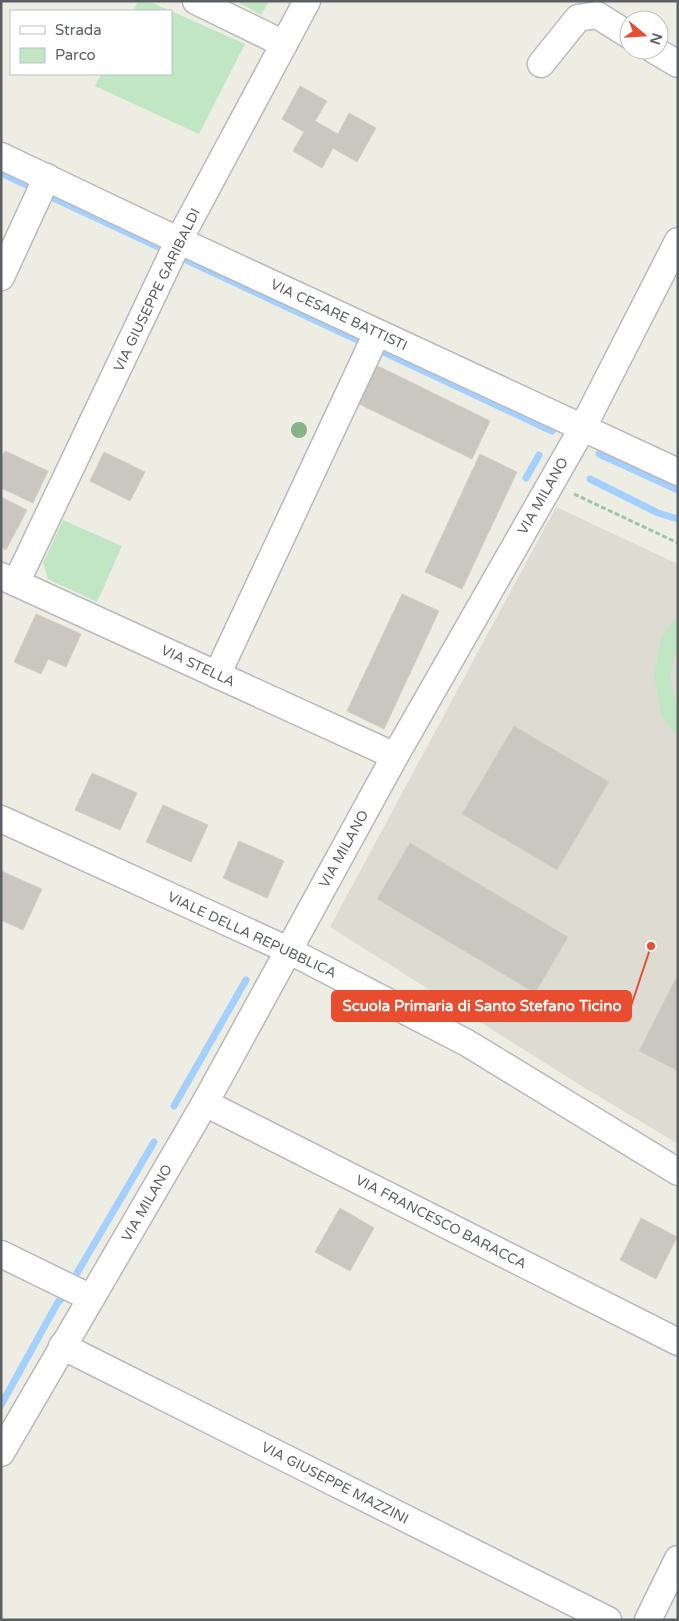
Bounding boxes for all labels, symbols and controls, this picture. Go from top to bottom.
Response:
legend [10,10,172,75]
north arrow [619,10,669,60]
text: Strada [55,21,102,39]
text: N [646,31,666,47]
text: Parco [55,46,96,64]
street label: VIA GIUSEPPE GARIBALDI [110,206,204,374]
street label: VIA CESARE BATTISTI [268,276,410,354]
street label: VIA MILANO [514,454,572,538]
street label: VIA STELLA [158,641,238,691]
street label: VIA MILANO [316,807,372,891]
street label: VIALE DELLA REPUBBLICA [165,888,339,982]
callout: Scuola Primaria di Santo Stefano Ticino [332,991,631,1021]
text: Scuola Primaria di Santo Stefano Ticino [342,997,622,1015]
street label: VIA MILANO [118,1161,176,1245]
street label: VIA FRANCESCO BARACCA [353,1171,529,1273]
street label: VIA GIUSEPPE MAZZINI [259,1438,411,1528]

